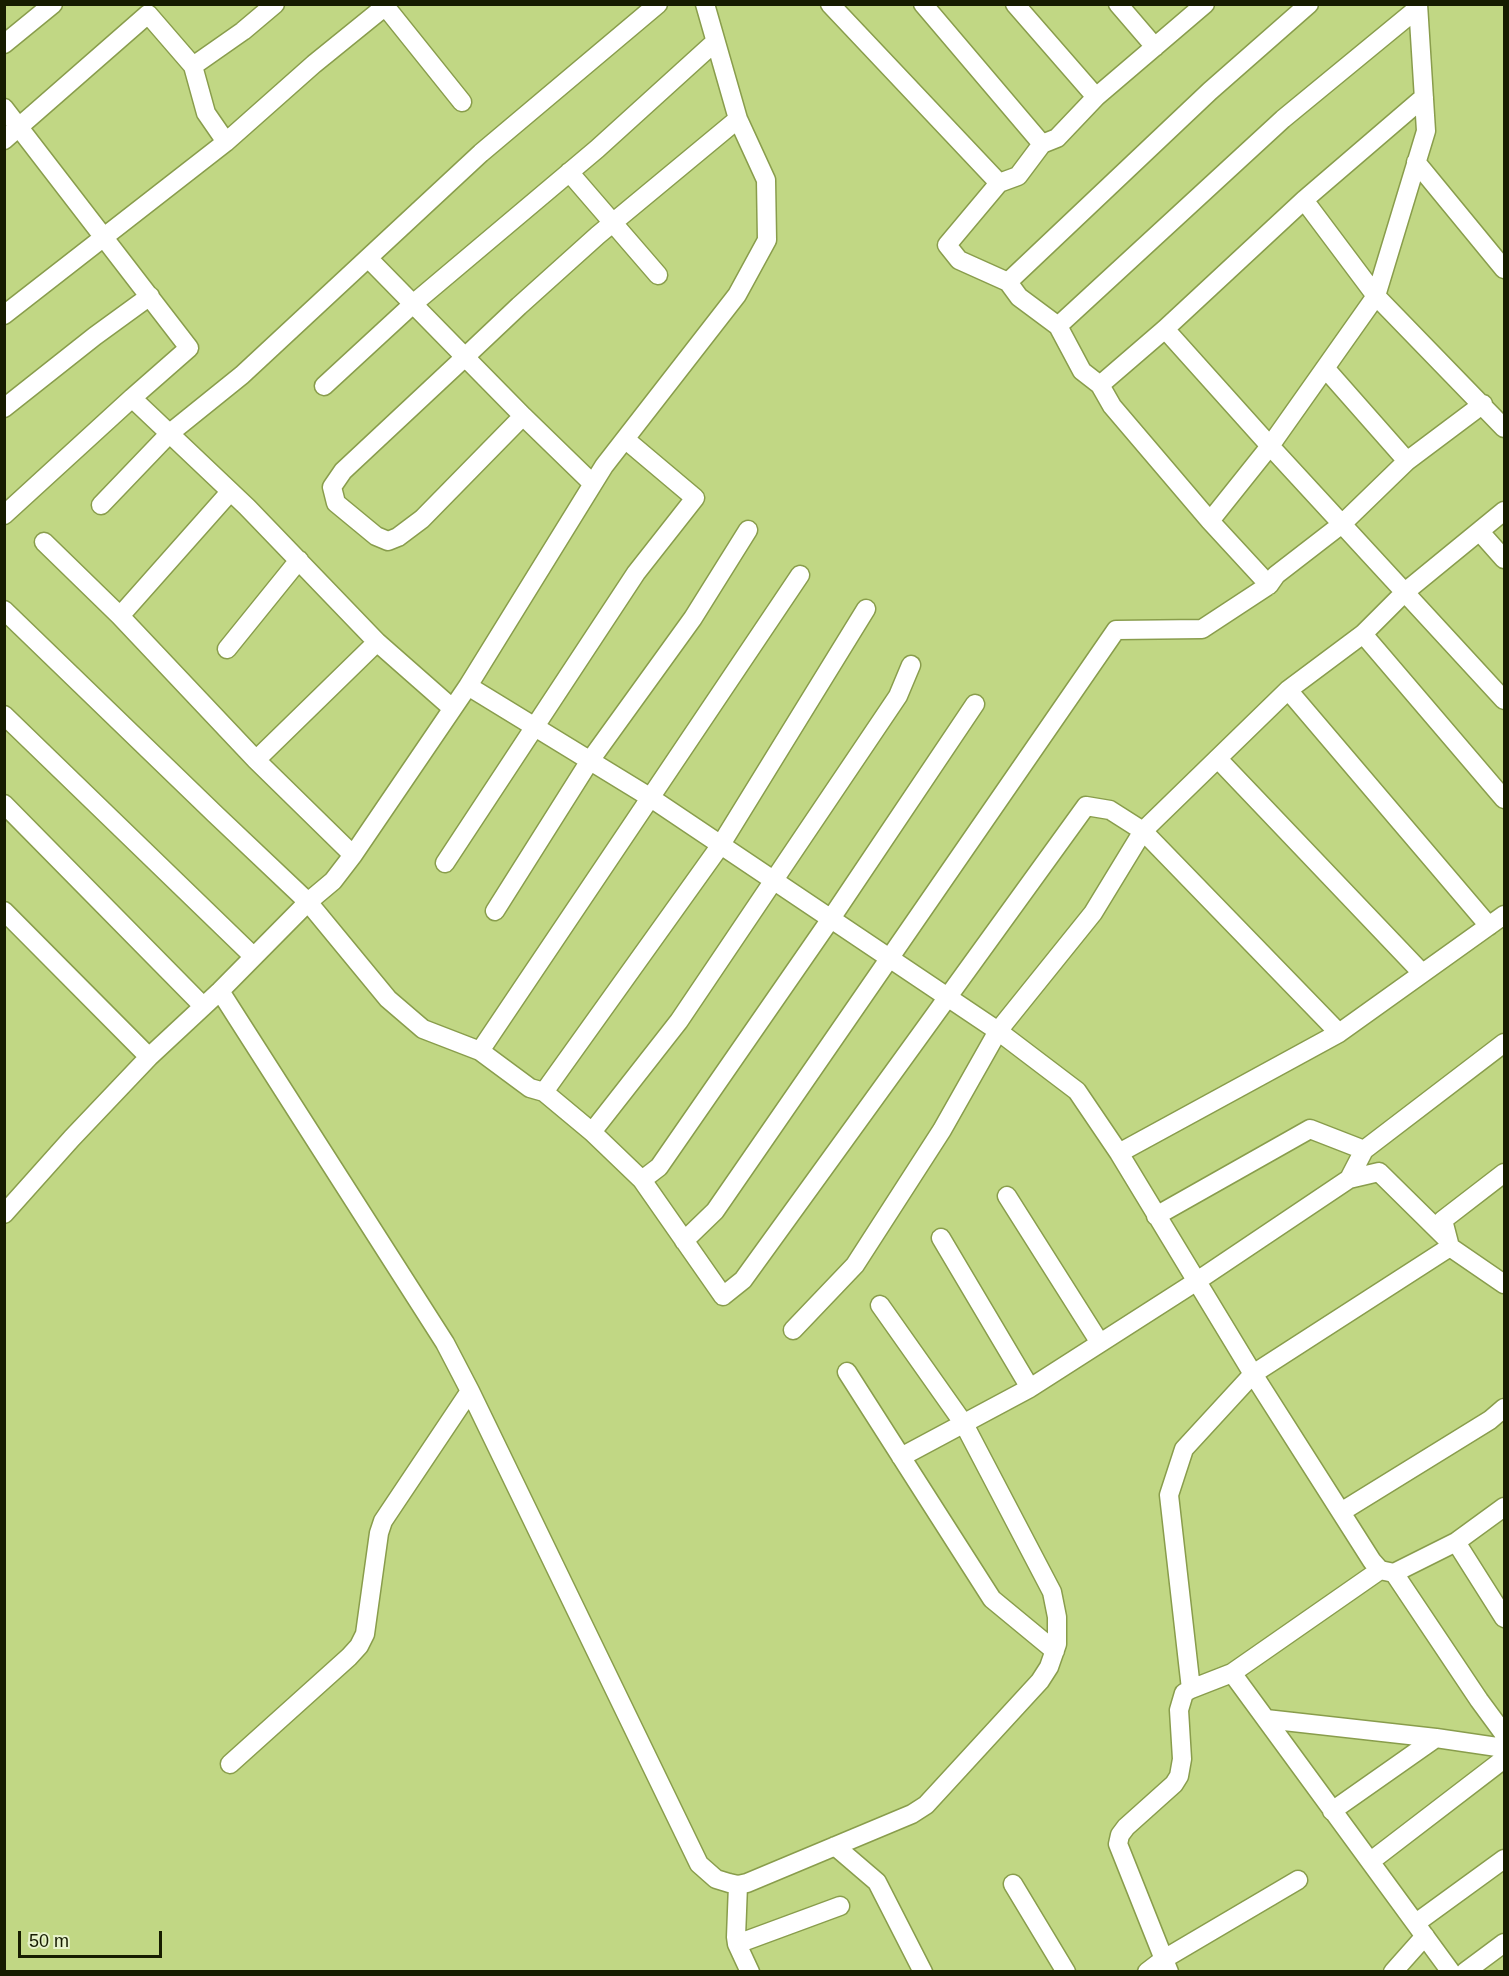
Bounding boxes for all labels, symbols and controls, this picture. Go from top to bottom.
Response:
scale bar [21,1919,165,1957]
text: 50 m [29,1931,69,1951]

